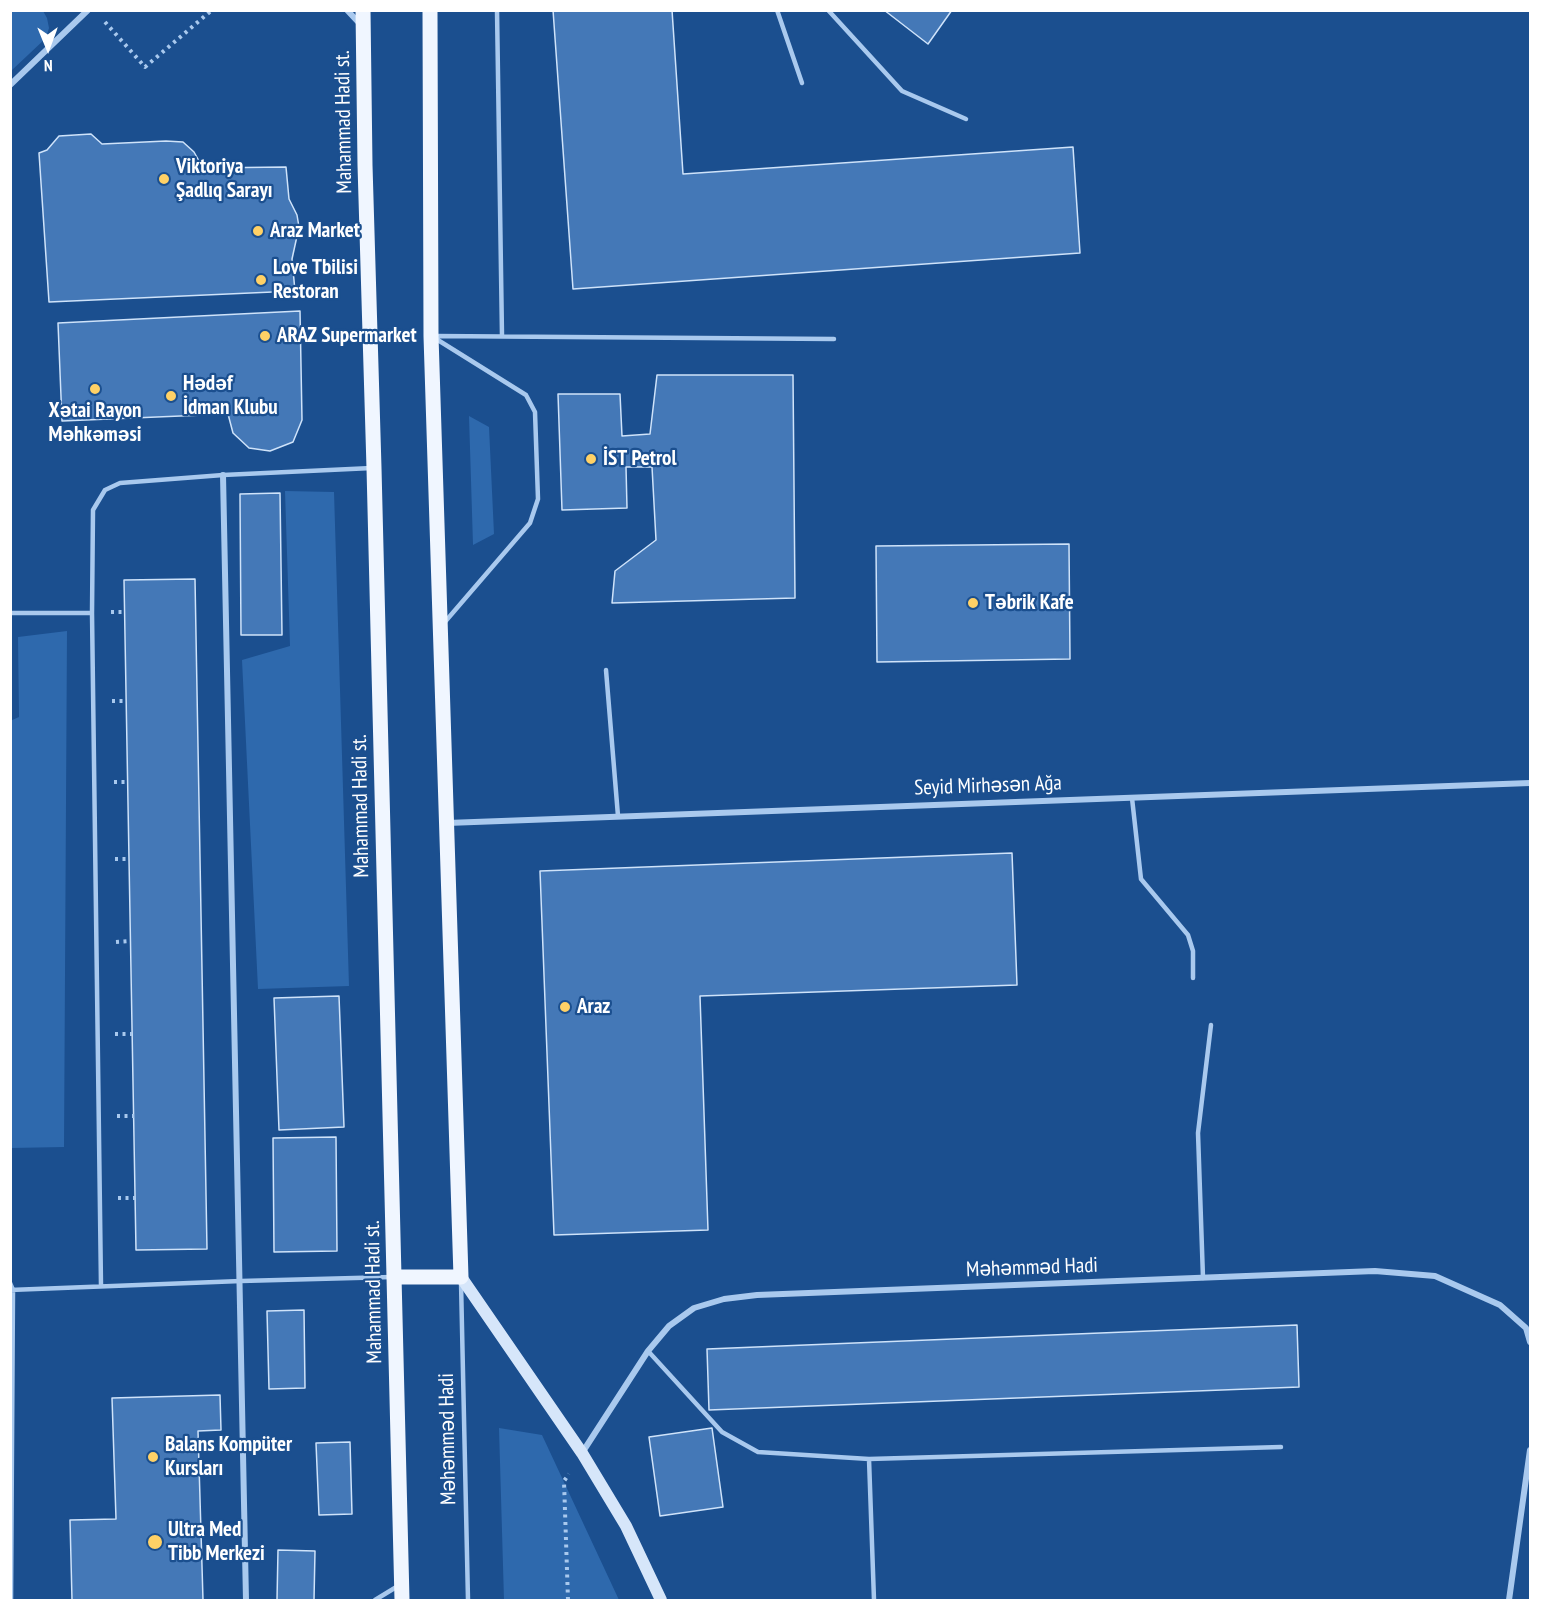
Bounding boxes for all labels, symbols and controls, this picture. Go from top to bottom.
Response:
north arrow [18,18,78,78]
street label: Mahammad Hadi st. [330,50,358,194]
text: N [44,56,53,76]
place label: Viktoriya Şadlıq Sarayı [176,154,273,204]
marker: Viktoriya Şadlıq Sarayı [157,172,171,186]
place label: Araz Market [270,218,360,244]
marker: Araz Market [251,224,265,238]
place label: Love Tbilisi Restoran [273,255,358,305]
marker: Love Tbilisi Restoran [254,273,268,287]
place label: ARAZ Supermarket [277,323,417,349]
marker: ARAZ Supermarket [258,329,272,343]
place label: Hədəf İdman Klubu [183,371,278,421]
marker: Xətai Rayon Məhkəməsi [88,382,102,396]
marker: Hədəf İdman Klubu [164,389,178,403]
place label: Xətai Rayon Məhkəməsi [48,398,142,448]
place label: İST Petrol [603,446,677,472]
marker: İST Petrol [584,452,598,466]
place label: Təbrik Kafe [985,590,1074,616]
marker: Təbrik Kafe [966,596,980,610]
street label: Mahammad Hadi st. [347,734,375,878]
street label: Seyid Mirhəsən Ağa [914,771,1062,801]
place label: Araz [577,994,610,1020]
marker: Araz [558,1000,572,1014]
street label: Mahammad Hadi st. [360,1220,388,1364]
street label: Məhəmməd Hadi [966,1253,1098,1283]
street label: Məhəmməd Hadi [434,1373,462,1505]
place label: Balans Kompüter Kursları [165,1432,292,1482]
marker: Balans Kompüter Kursları [146,1450,160,1464]
place label: Ultra Med Tibb Merkezi [168,1517,265,1567]
marker: Ultra Med Tibb Merkezi [146,1533,164,1551]

